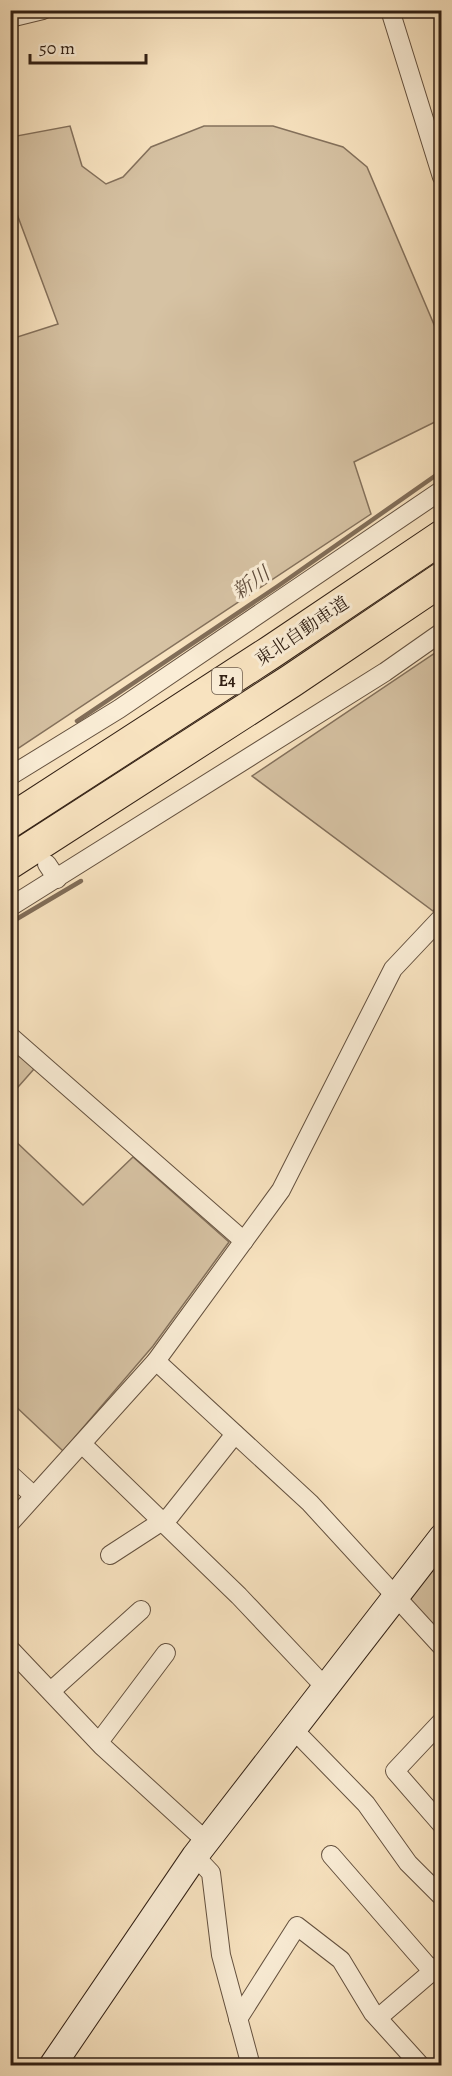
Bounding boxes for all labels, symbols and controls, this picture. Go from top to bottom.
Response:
scale bar [30,27,146,65]
text: 50 m [39,36,75,60]
water label: 新川 [227,559,277,606]
street label: 東北自動車道 [251,591,353,671]
road number: E4 [212,668,242,694]

